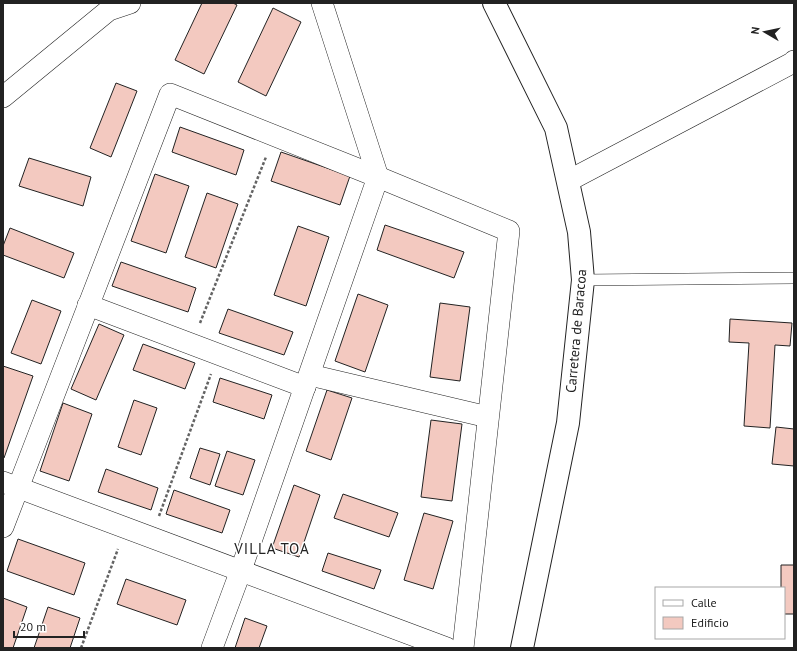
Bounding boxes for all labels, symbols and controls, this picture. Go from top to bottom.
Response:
north arrow [745,12,785,52]
text: N [748,26,763,35]
street label: Carretera de Baracoa [562,268,590,394]
district label: VILLA TOA [233,539,310,558]
legend [655,587,785,639]
text: Calle [691,595,717,610]
scale bar [14,613,84,639]
text: Edificio [691,615,729,630]
text: 20 m [20,619,46,634]

